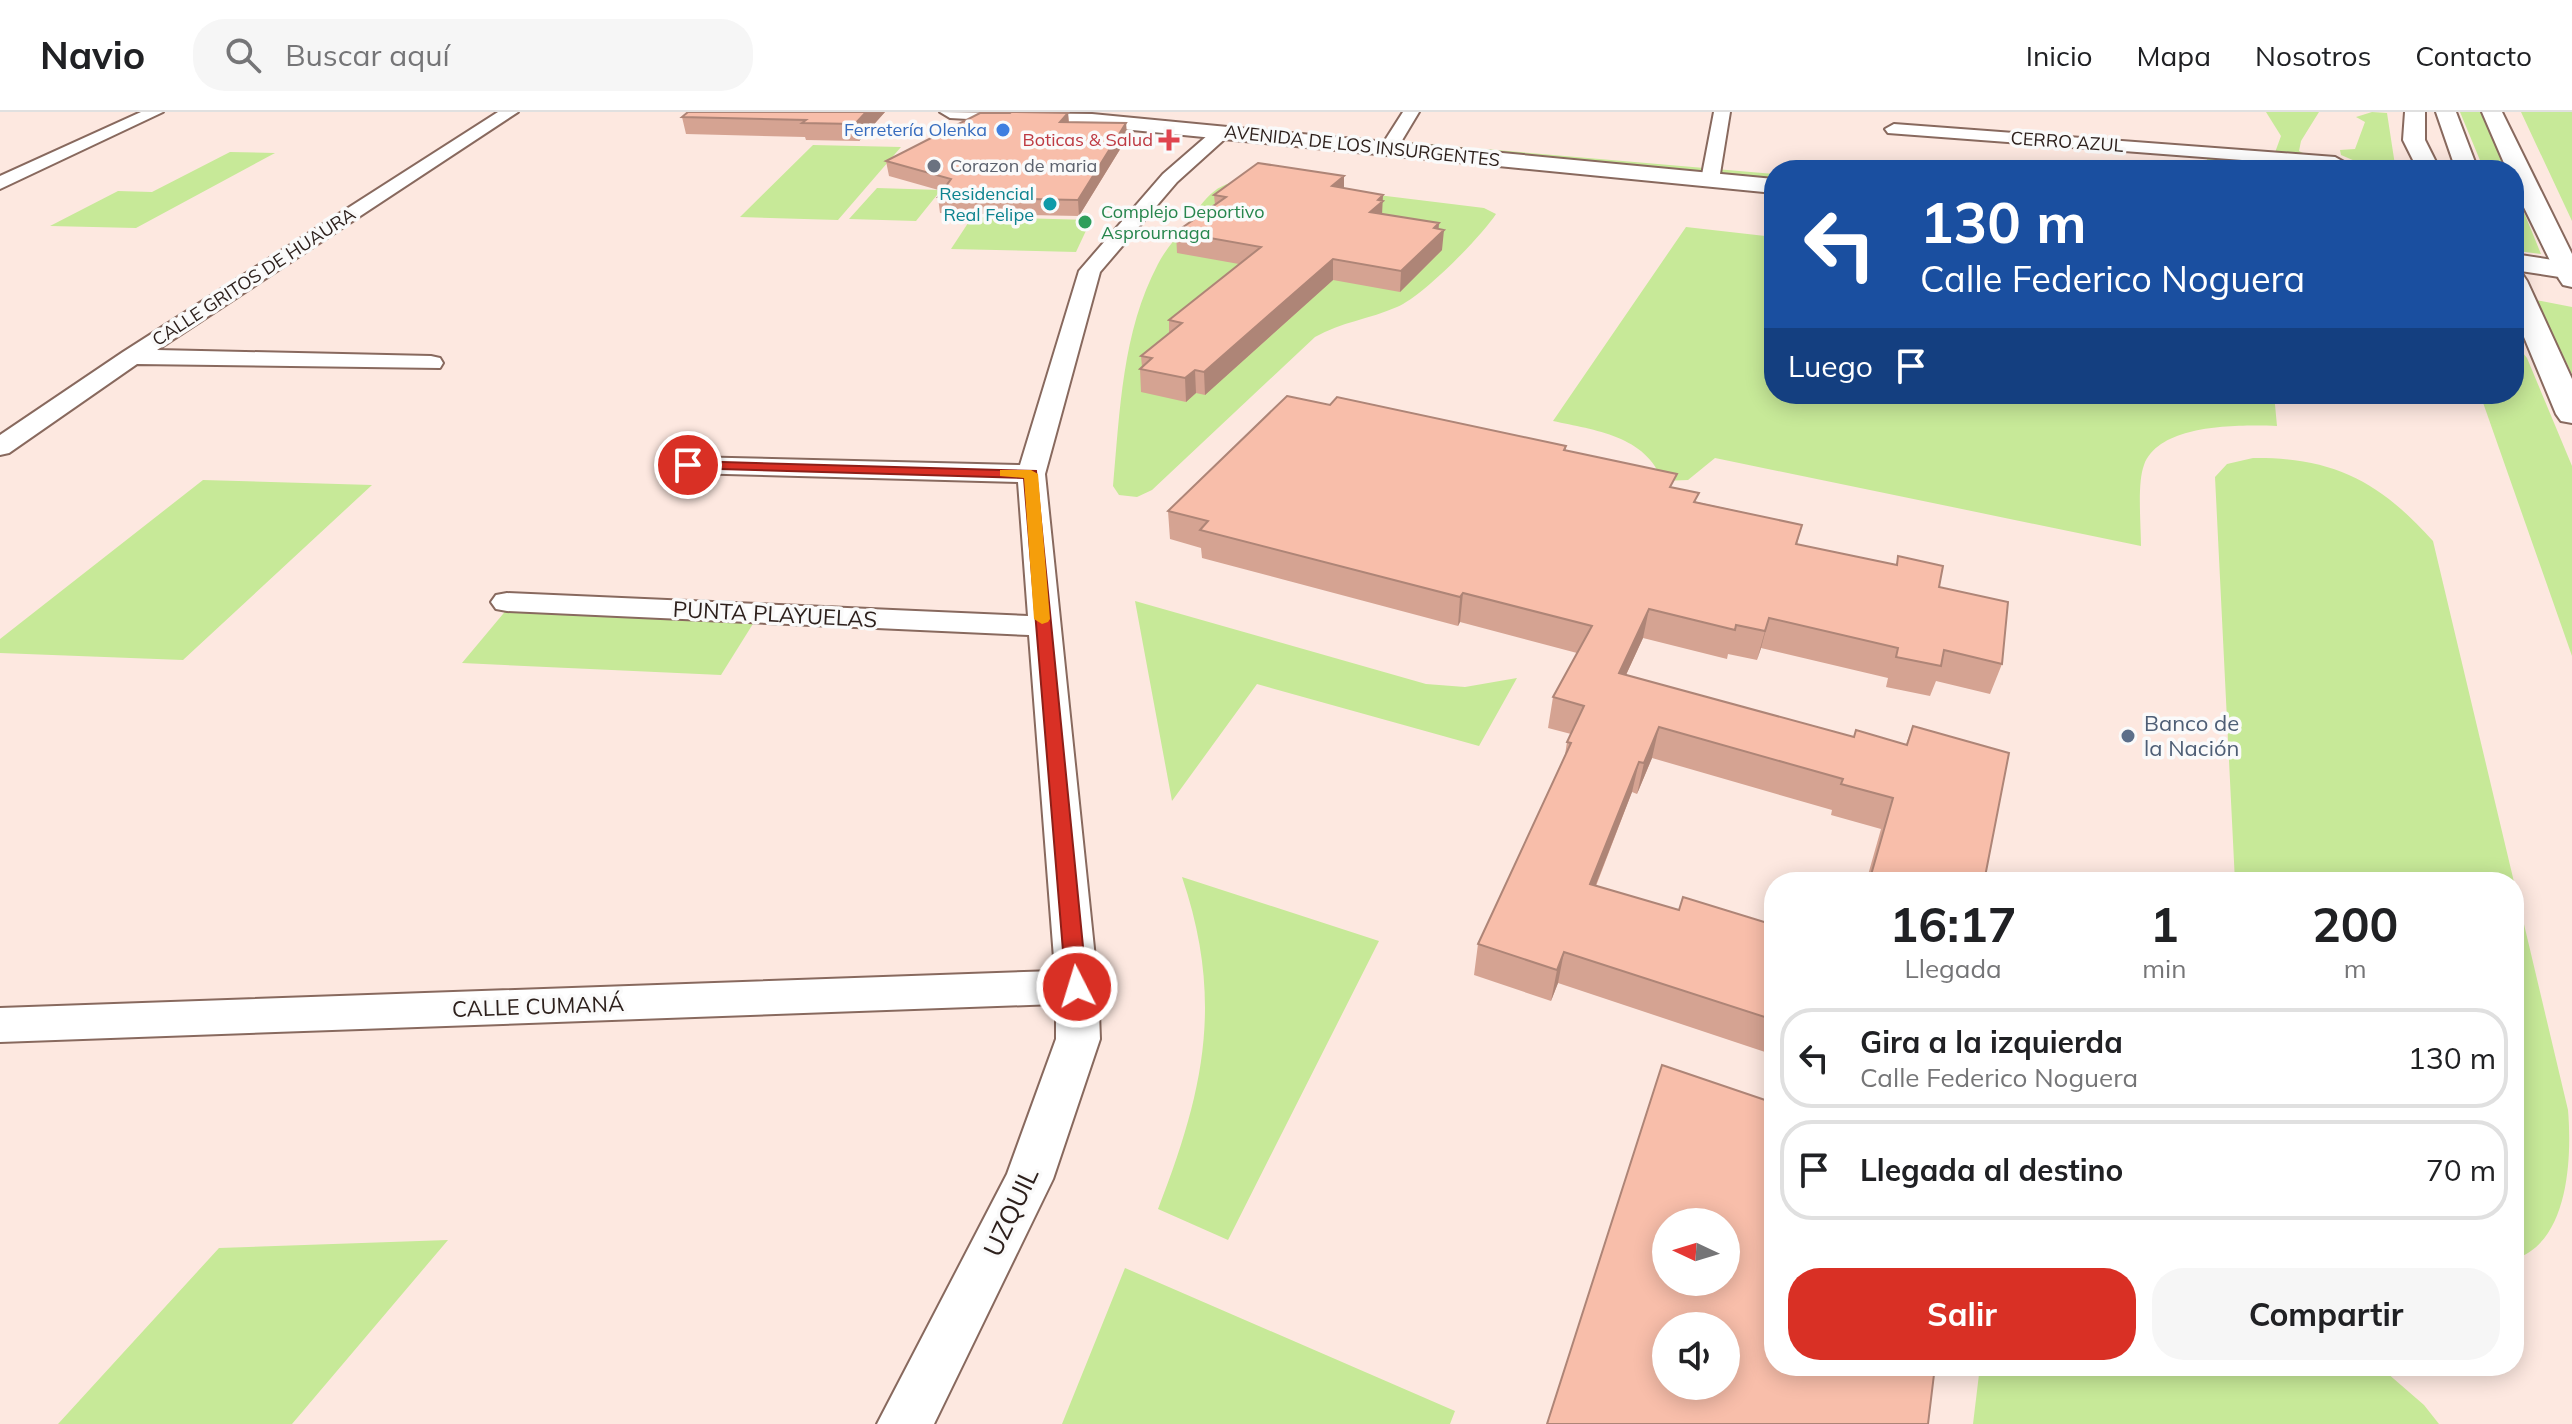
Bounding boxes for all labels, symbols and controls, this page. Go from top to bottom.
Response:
search box [193,19,753,91]
text: Navio [40,31,145,79]
icon: search [221,33,265,77]
text: Buscar aquí [285,36,450,74]
text: Inicio [2026,38,2093,73]
text: Mapa [2137,38,2211,73]
text: Nosotros [2255,38,2371,73]
text: Contacto [2415,38,2532,73]
place label: Ferretería Olenka [844,118,987,141]
street label: AVENIDA DE LOS INSURGENTES [1223,120,1501,171]
marker: Ferretería Olenka [994,121,1012,139]
street label: CERRO AZUL [2010,126,2124,157]
place label: Boticas & Salud [1022,128,1153,151]
marker: Boticas & Salud [1160,131,1178,149]
place label: Corazon de maria [950,154,1097,177]
marker: Corazon de maria [925,157,943,175]
place label: Residencial Real Felipe [939,182,1034,226]
text: 130 m [1920,187,2087,257]
icon: left [1788,192,1892,296]
marker: Residencial Real Felipe [1041,195,1059,213]
place label: Complejo Deportivo Asprournaga [1101,200,1265,244]
street label: CALLE GRITOS DE HUAURA [148,202,360,351]
marker: Complejo Deportivo Asprournaga [1076,213,1094,231]
text: Calle Federico Noguera [1920,256,2305,301]
icon: arrive [1889,344,1933,388]
text: Luego [1788,347,1873,385]
pin [654,431,722,499]
icon: arrive [666,443,710,487]
street label: PUNTA PLAYUELAS [672,595,878,633]
place label: Banco de la Nación [2144,709,2239,762]
marker: Banco de la Nación [2119,727,2137,745]
text: 16:17 [1890,894,2017,954]
text: 1 [2150,894,2179,954]
text: 200 [2312,894,2398,954]
position arrow [1035,945,1119,1029]
text: Llegada [1905,952,2002,985]
text: min [2142,952,2186,985]
text: m [2344,952,2367,985]
street label: CALLE CUMANÁ [451,989,625,1023]
text: Gira a la izquierda [1860,1023,2123,1061]
icon: left [1792,1036,1836,1080]
text: 130 m [2408,1039,2496,1077]
text: Calle Federico Noguera [1860,1061,2138,1094]
icon: arrive [1792,1148,1836,1192]
text: Llegada al destino [1860,1151,2123,1189]
text: 70 m [2426,1151,2496,1189]
street label: UZQUIL [976,1162,1045,1261]
north arrow [1652,1208,1740,1296]
map controls [1652,1208,1740,1400]
button: Salir [1788,1268,2136,1360]
button: Compartir [2152,1268,2500,1360]
button: sound [1652,1312,1740,1400]

